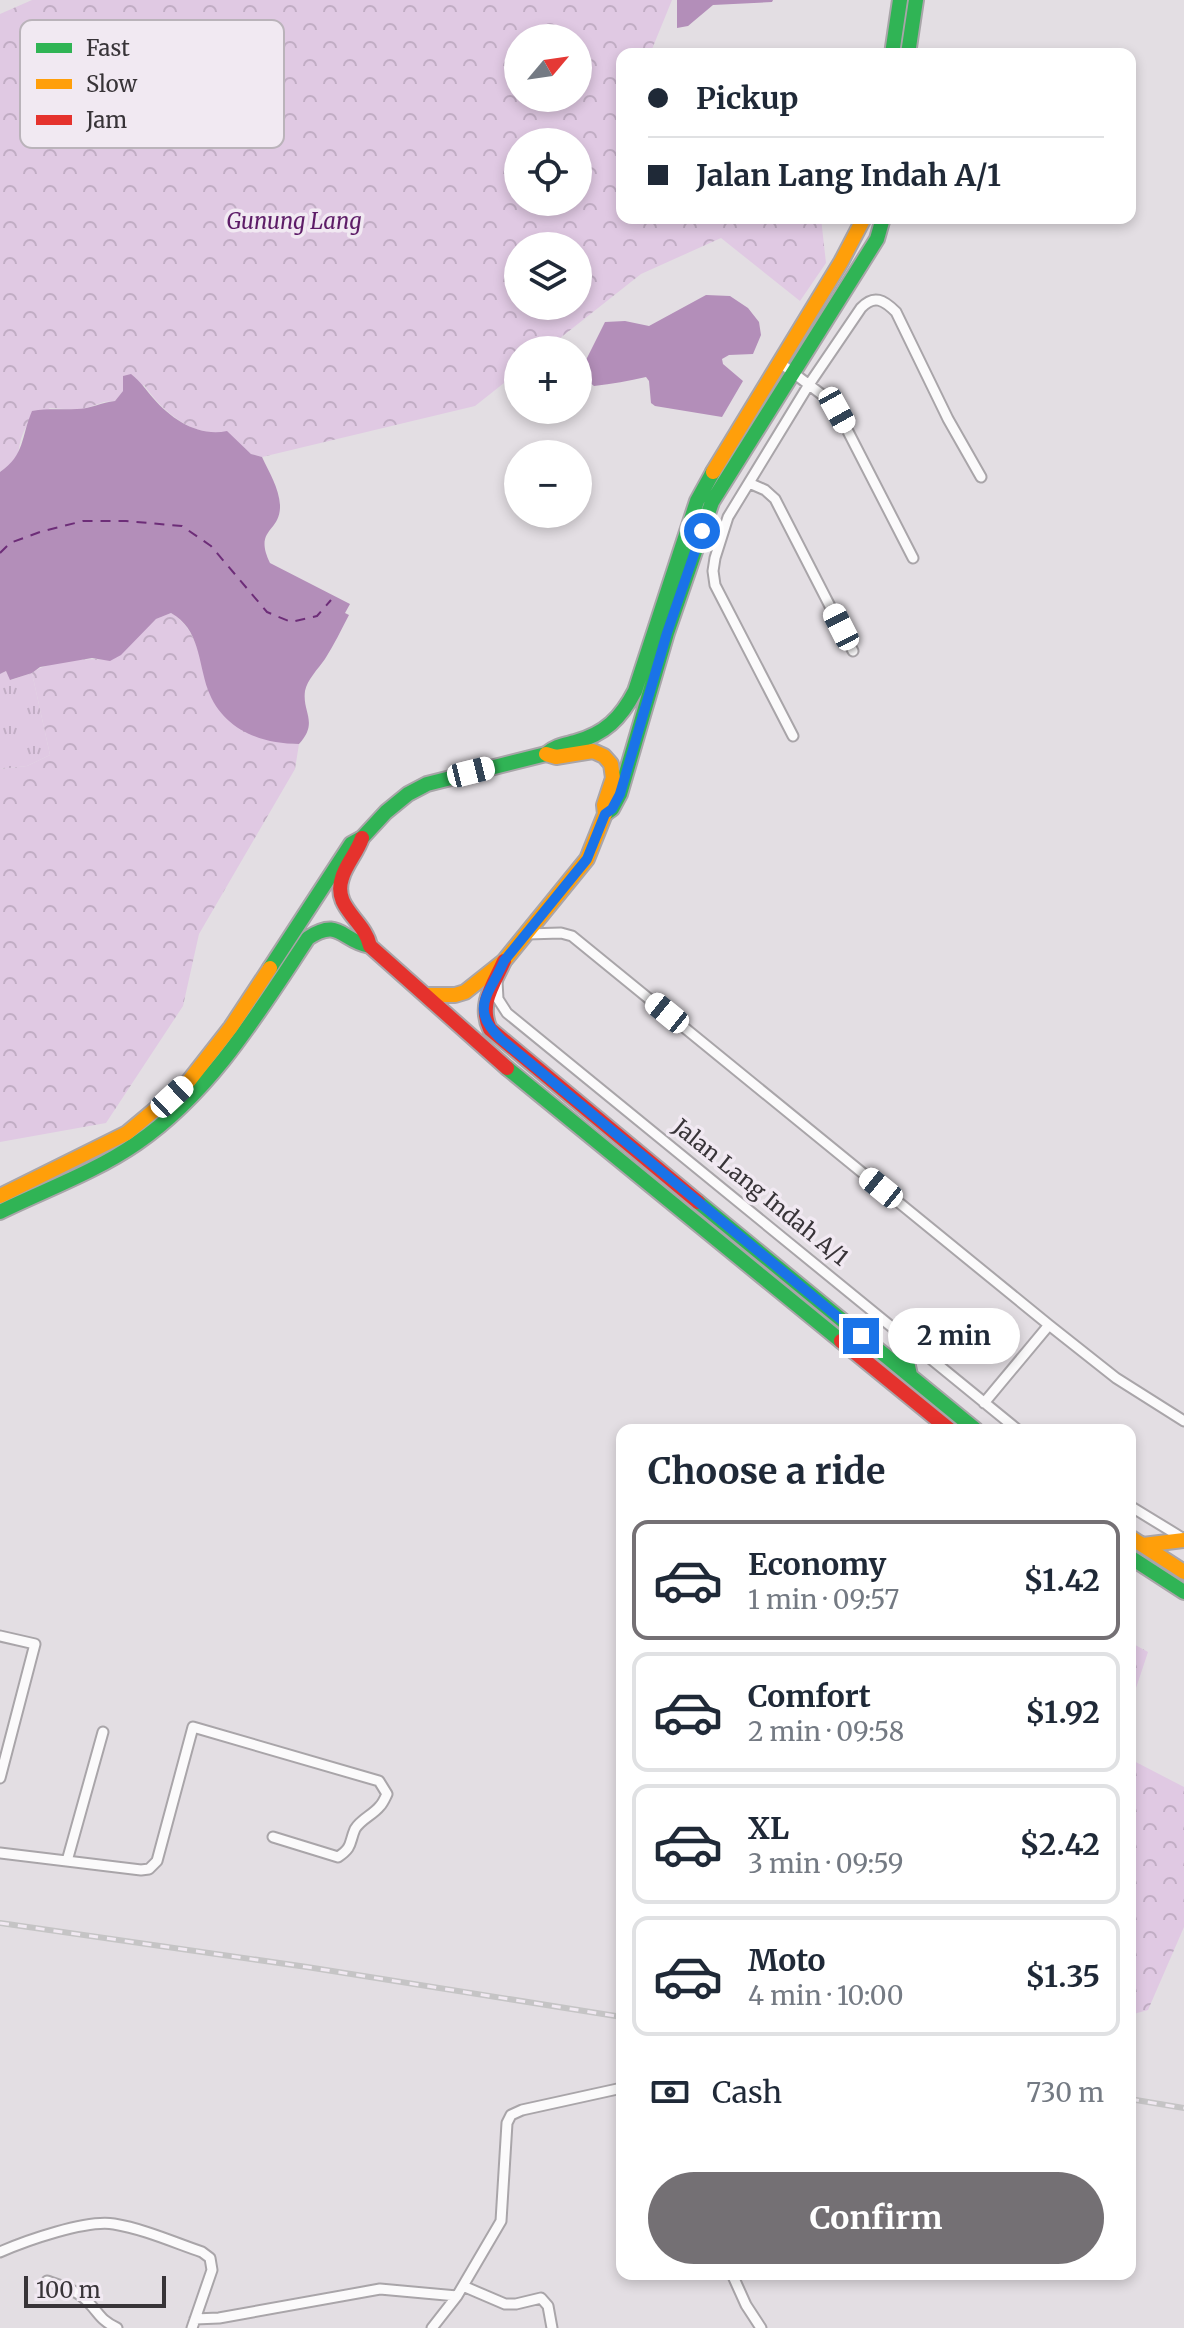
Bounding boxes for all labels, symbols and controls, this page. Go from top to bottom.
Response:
legend [20,20,284,148]
north arrow [504,24,592,112]
map controls [504,24,592,528]
text: Fast [86,34,130,62]
text: Slow [86,70,137,98]
text: Pickup [696,79,798,117]
text: Jam [85,106,127,134]
button: locate [504,128,592,216]
text: Jalan Lang Indah A/1 [696,156,1001,194]
park label: Gunung Lang [227,207,361,235]
button: layers [504,232,592,320]
button: + [504,336,592,424]
car [815,383,859,437]
button: − [504,440,592,528]
route start [684,513,720,549]
car [819,600,863,654]
car [445,755,497,789]
car [641,989,693,1037]
car [146,1072,198,1122]
street label: Jalan Lang Indah A/1 [667,1112,854,1271]
car [855,1164,907,1212]
callout: 2 min [889,1308,1021,1364]
route end [843,1318,879,1354]
text: 2 min [917,1319,991,1352]
text: Choose a ride [648,1449,885,1494]
icon: car [652,1544,724,1616]
text: Economy [748,1545,886,1583]
text: $1.42 [1023,1561,1100,1599]
text: 1 min · 09:57 [748,1583,899,1616]
icon: car [652,1676,724,1748]
text: Comfort [748,1677,871,1715]
text: $1.92 [1025,1693,1100,1731]
text: 2 min · 09:58 [748,1715,904,1748]
icon: car [652,1808,724,1880]
text: XL [748,1809,789,1847]
text: $2.42 [1020,1825,1100,1863]
text: 3 min · 09:59 [748,1847,904,1880]
icon: car [652,1940,724,2012]
text: Moto [748,1941,826,1979]
text: $1.35 [1025,1957,1100,1995]
text: 4 min · 10:00 [748,1979,904,2012]
icon: cash [648,2070,692,2114]
text: Cash [712,2073,782,2111]
text: 730 m [1026,2076,1104,2109]
button: Confirm [648,2172,1104,2264]
scale bar [24,2272,166,2308]
text: 100 m [36,2276,101,2304]

